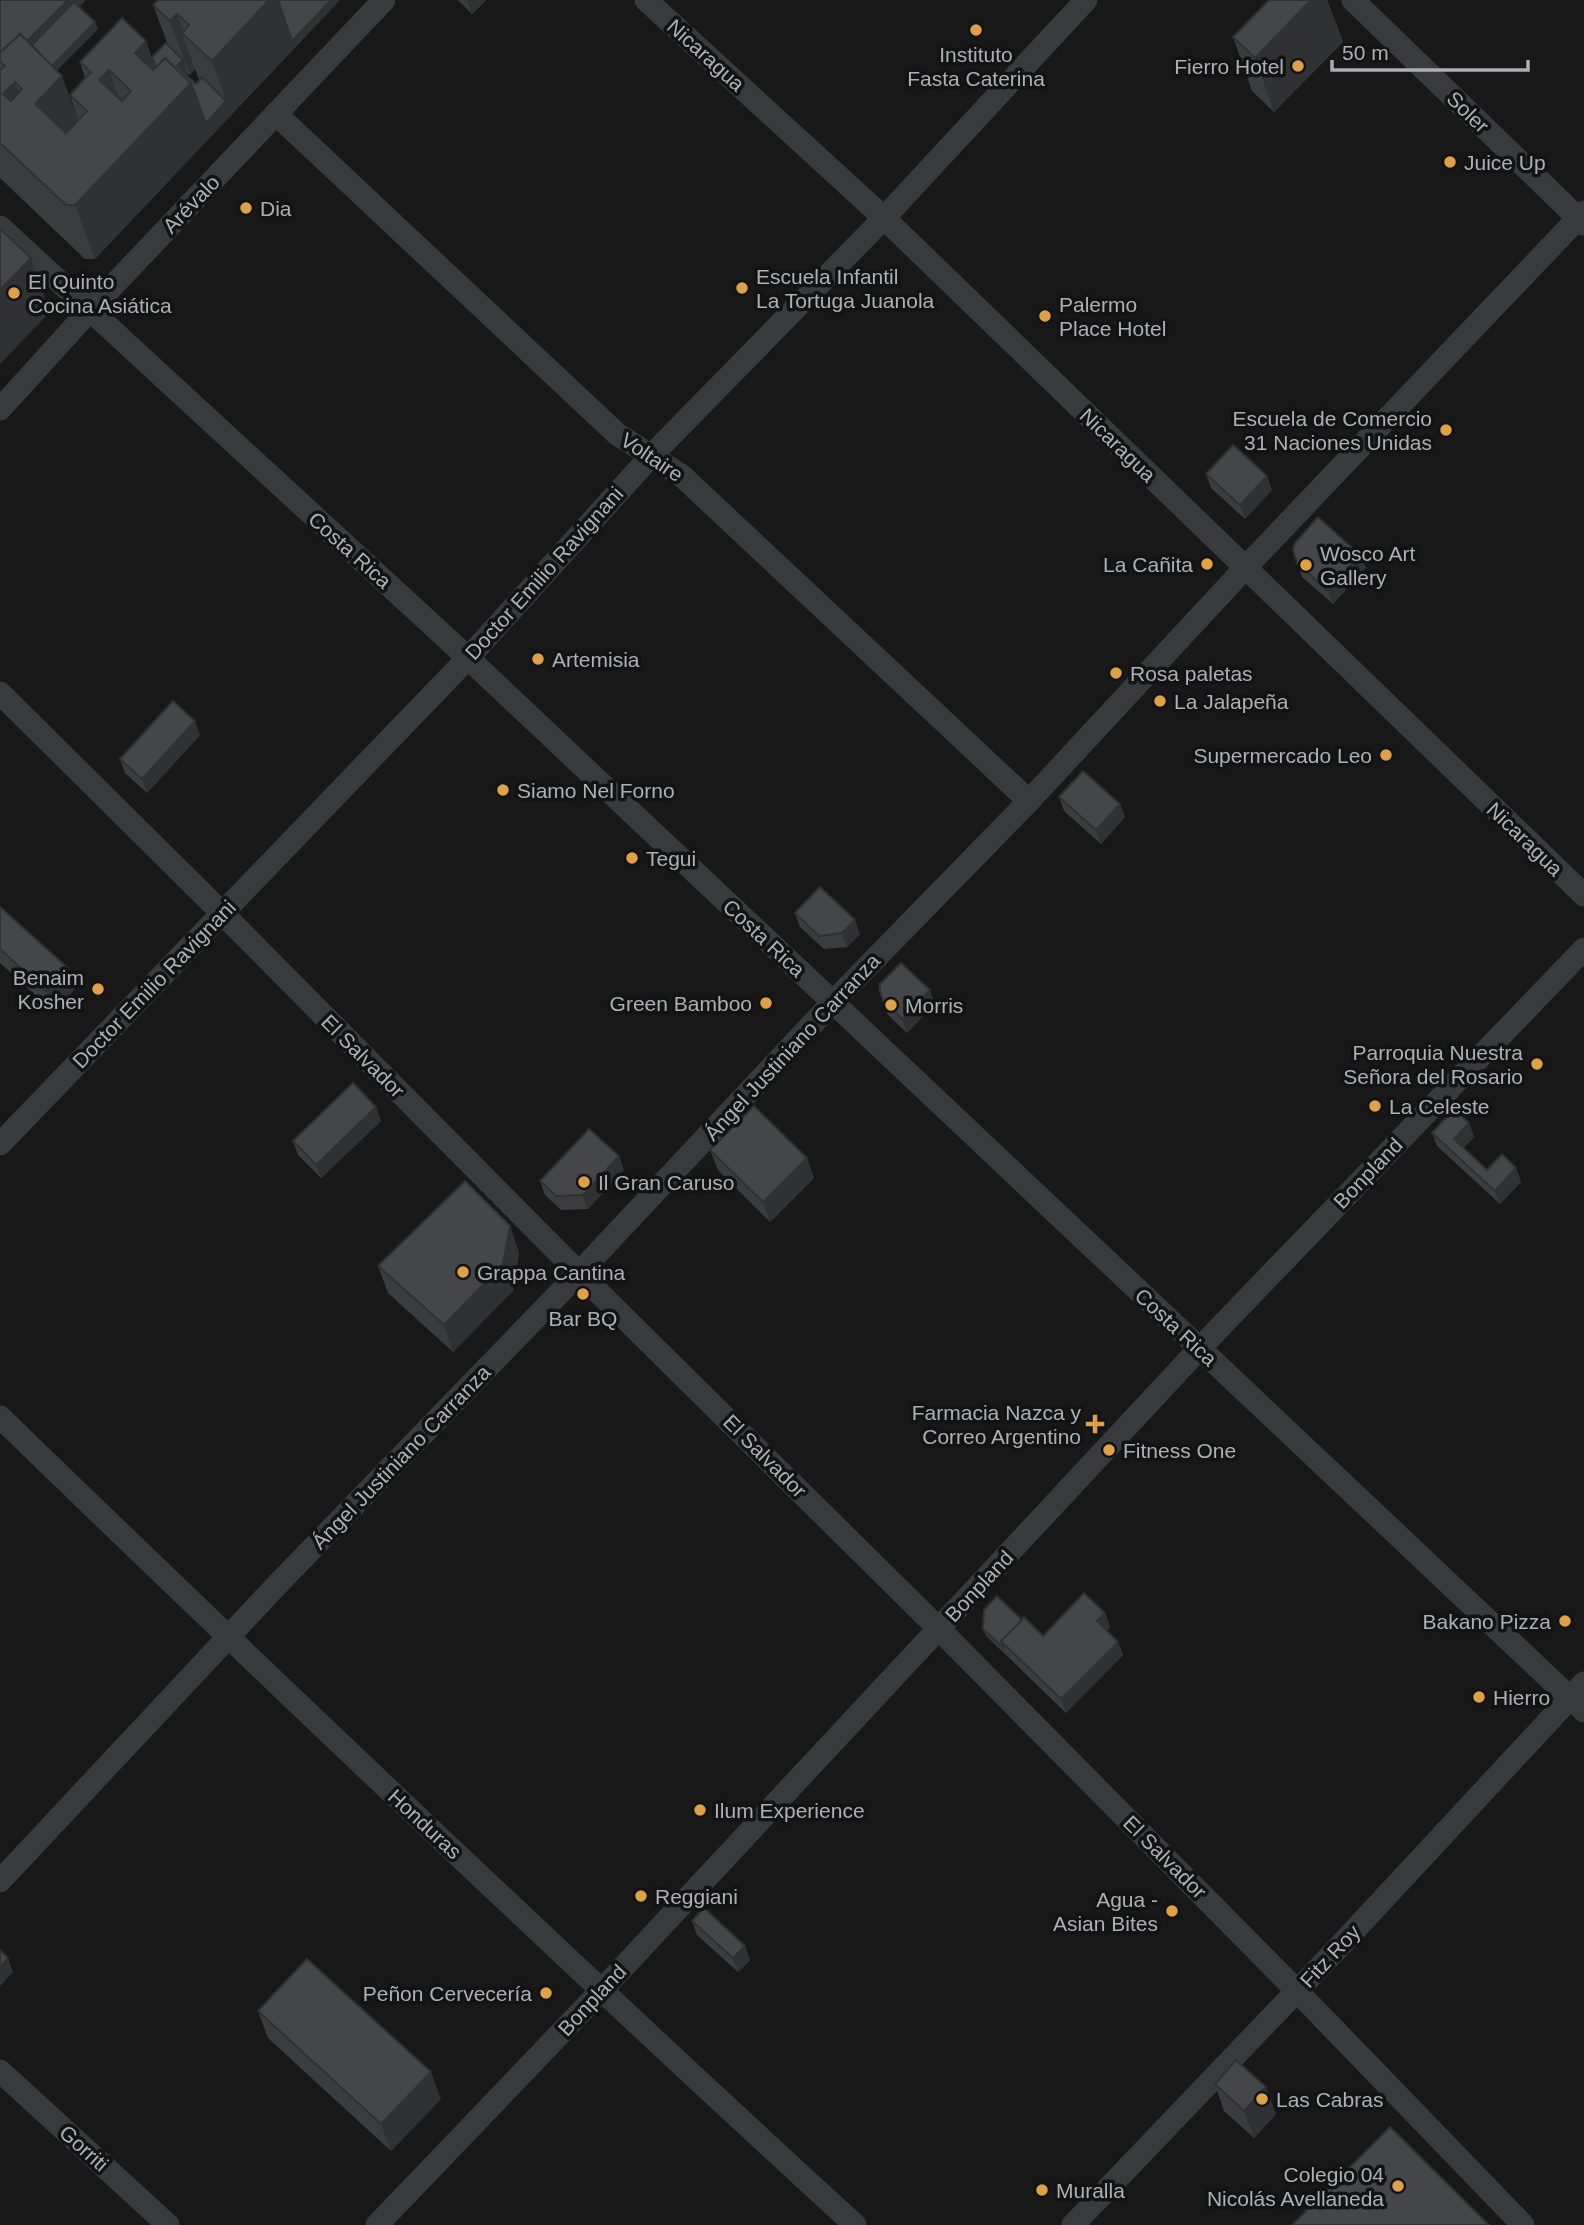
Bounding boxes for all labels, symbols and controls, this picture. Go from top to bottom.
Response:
street label: Nicaragua [663,14,749,96]
marker: Instituto Fasta Caterina [968,22,984,38]
scale bar [1332,28,1528,72]
text: 50 m [1342,41,1389,64]
place label: Instituto Fasta Caterina [907,43,1045,90]
place label: Fierro Hotel [1174,55,1284,78]
marker: Fierro Hotel [1290,58,1306,74]
street label: Soler [1442,87,1494,137]
place label: Juice Up [1464,151,1546,174]
marker: Juice Up [1442,154,1458,170]
street label: Arévalo [158,170,224,238]
place label: Dia [260,197,292,220]
marker: Dia [238,200,254,216]
place label: Escuela Infantil La Tortuga Juanola [756,265,935,312]
place label: El Quinto Cocina Asiática [28,270,172,317]
marker: Escuela Infantil La Tortuga Juanola [734,280,750,296]
marker: El Quinto Cocina Asiática [6,285,22,301]
place label: Palermo Place Hotel [1059,293,1166,340]
marker: Palermo Place Hotel [1037,308,1053,324]
street label: Nicaragua [1076,403,1161,487]
place label: Escuela de Comercio 31 Naciones Unidas [1232,407,1432,454]
marker: Escuela de Comercio 31 Naciones Unidas [1438,422,1454,438]
street label: Voltaire [617,428,687,486]
street label: Doctor Emilio Ravignani [460,482,628,664]
street label: Costa Rica [304,507,396,593]
place label: Wosco Art Gallery [1320,542,1415,589]
place label: La Cañita [1103,553,1193,576]
marker: La Cañita [1199,556,1215,572]
marker: Wosco Art Gallery [1298,557,1314,573]
place label: Artemisia [552,648,640,671]
marker: Artemisia [530,651,546,667]
place label: Rosa paletas [1130,662,1253,685]
marker: Rosa paletas [1108,665,1124,681]
place label: La Jalapeña [1174,690,1289,713]
marker: La Jalapeña [1152,693,1168,709]
place label: Supermercado Leo [1193,744,1372,767]
marker: Supermercado Leo [1378,747,1394,763]
place label: Siamo Nel Forno [517,779,675,802]
marker: Siamo Nel Forno [495,782,511,798]
street label: Nicaragua [1483,797,1568,881]
place label: Tegui [646,847,696,870]
marker: Tegui [624,850,640,866]
street label: Doctor Emilio Ravignani [68,895,240,1073]
street label: Costa Rica [719,895,810,982]
street label: Ángel Justiniano Carranza [700,949,885,1145]
place label: Benaim Kosher [13,966,84,1013]
marker: Benaim Kosher [90,981,106,997]
place label: Green Bamboo [610,992,752,1015]
place label: Morris [905,994,963,1017]
marker: Green Bamboo [758,995,774,1011]
marker: Morris [883,997,899,1013]
street label: El Salvador [317,1010,409,1102]
place label: Parroquia Nuestra Señora del Rosario [1343,1041,1523,1088]
marker: Parroquia Nuestra Señora del Rosario [1529,1056,1545,1072]
place label: La Celeste [1389,1095,1489,1118]
marker: La Celeste [1367,1098,1383,1114]
street label: Bonpland [1329,1133,1407,1213]
place label: Il Gran Caruso [598,1171,735,1194]
marker: Il Gran Caruso [576,1174,592,1190]
place label: Grappa Cantina [477,1261,626,1284]
marker: Grappa Cantina [455,1264,471,1280]
street label: Costa Rica [1131,1284,1222,1371]
marker: Bar BQ [575,1286,591,1302]
place label: Bar BQ [549,1307,617,1330]
street label: Ángel Justiniano Carranza [307,1360,495,1554]
place label: Farmacia Nazca y Correo Argentino [912,1401,1081,1448]
street label: El Salvador [719,1410,811,1502]
marker: Farmacia Nazca y Correo Argentino [1087,1416,1103,1432]
place label: Fitness One [1123,1439,1236,1462]
marker: Fitness One [1101,1442,1117,1458]
street label: Bonpland [940,1546,1018,1626]
place label: Bakano Pizza [1423,1610,1551,1633]
marker: Bakano Pizza [1557,1613,1573,1629]
place label: Hierro [1493,1686,1550,1709]
marker: Hierro [1471,1689,1487,1705]
street label: Honduras [384,1785,466,1863]
place label: Ilum Experience [714,1799,865,1822]
marker: Ilum Experience [692,1802,708,1818]
street label: El Salvador [1119,1811,1211,1903]
place label: Reggiani [655,1885,738,1908]
marker: Reggiani [633,1888,649,1904]
place label: Agua - Asian Bites [1053,1888,1158,1935]
marker: Agua - Asian Bites [1164,1903,1180,1919]
street label: Fitz Roy [1295,1920,1365,1992]
street label: Bonpland [553,1960,631,2040]
place label: Peñon Cervecería [363,1982,532,2005]
marker: Peñon Cervecería [538,1985,554,2001]
place label: Las Cabras [1276,2088,1383,2111]
marker: Las Cabras [1254,2091,1270,2107]
street label: Gorriti [55,2120,113,2176]
place label: Colegio 04 Nicolás Avellaneda [1207,2163,1384,2210]
marker: Colegio 04 Nicolás Avellaneda [1390,2178,1406,2194]
place label: Muralla [1056,2179,1125,2202]
marker: Muralla [1034,2182,1050,2198]

